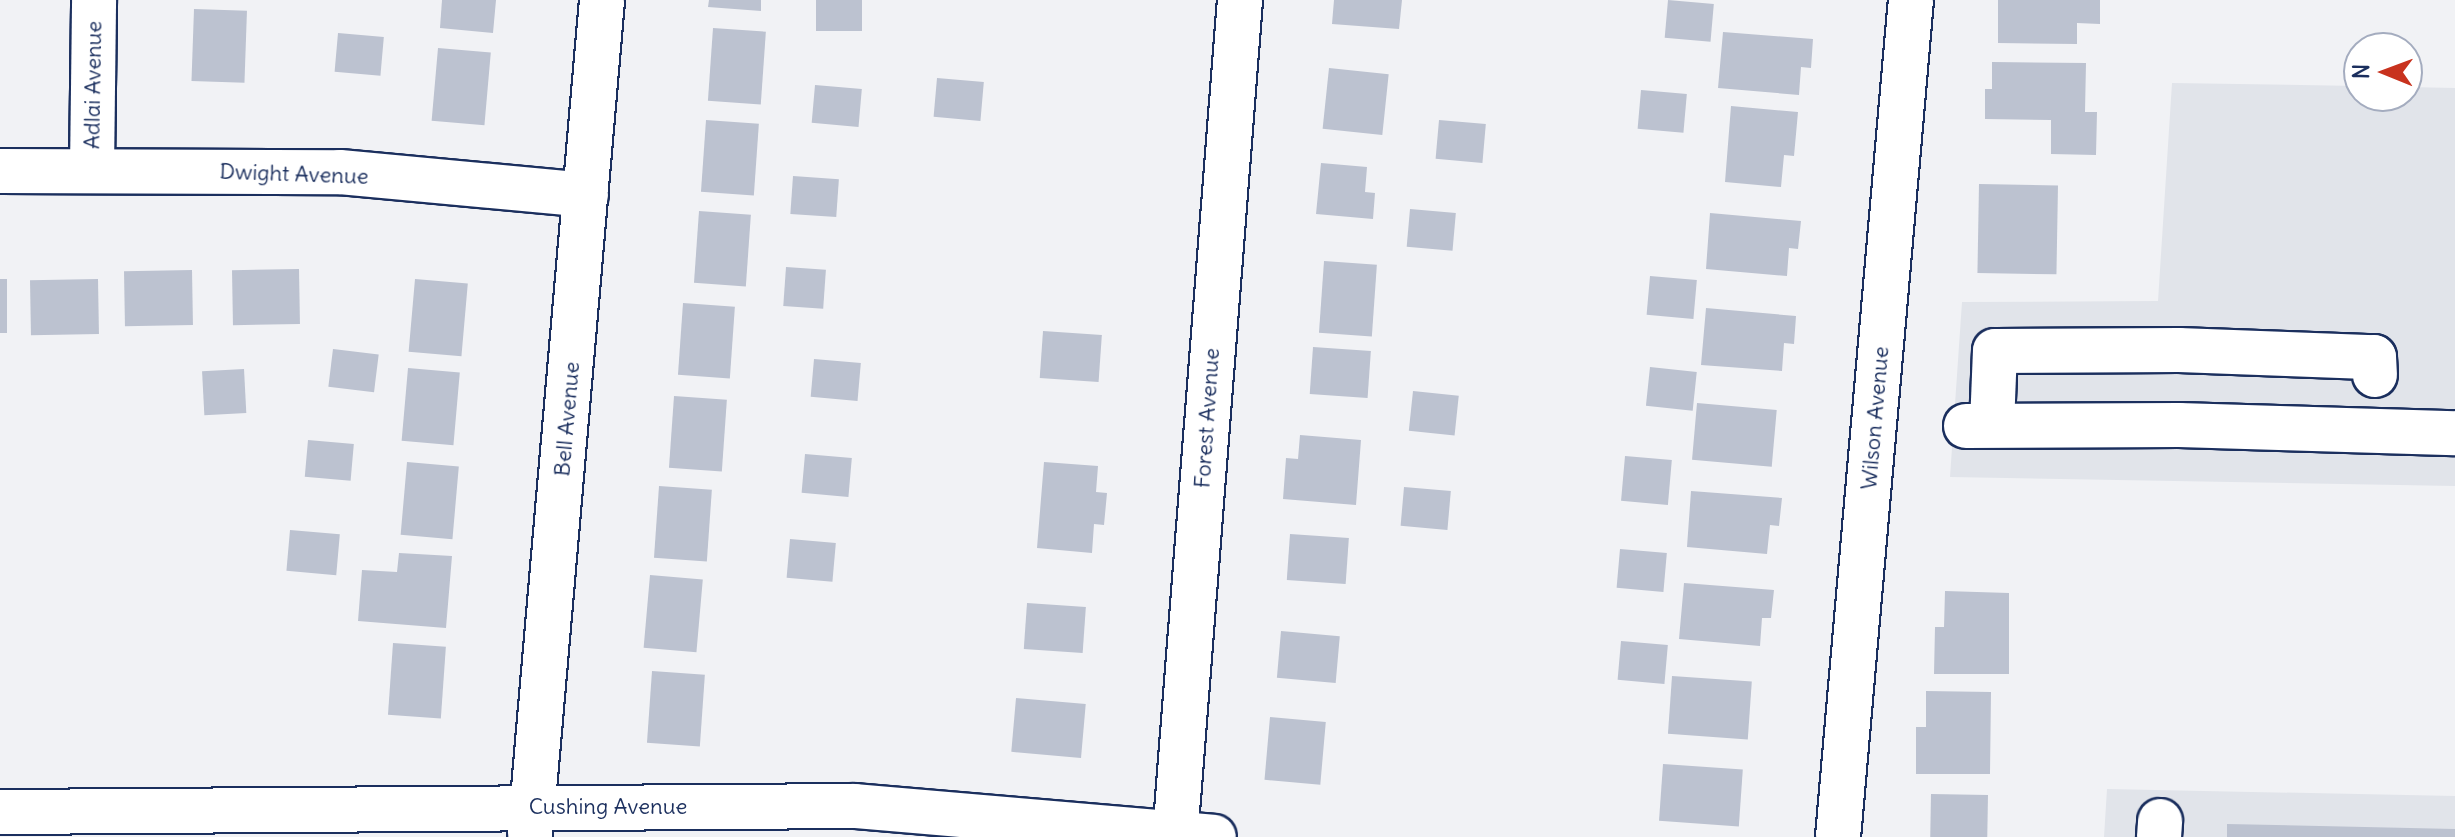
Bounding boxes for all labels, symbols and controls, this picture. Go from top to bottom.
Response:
street label: Adlai Avenue [79,21,107,149]
north arrow [2343,32,2423,112]
text: N [2347,64,2375,79]
street label: Dwight Avenue [219,158,369,190]
street label: Wilson Avenue [1856,345,1894,491]
street label: Forest Avenue [1189,347,1225,489]
street label: Bell Avenue [549,361,585,477]
street label: Cushing Avenue [529,794,687,820]

